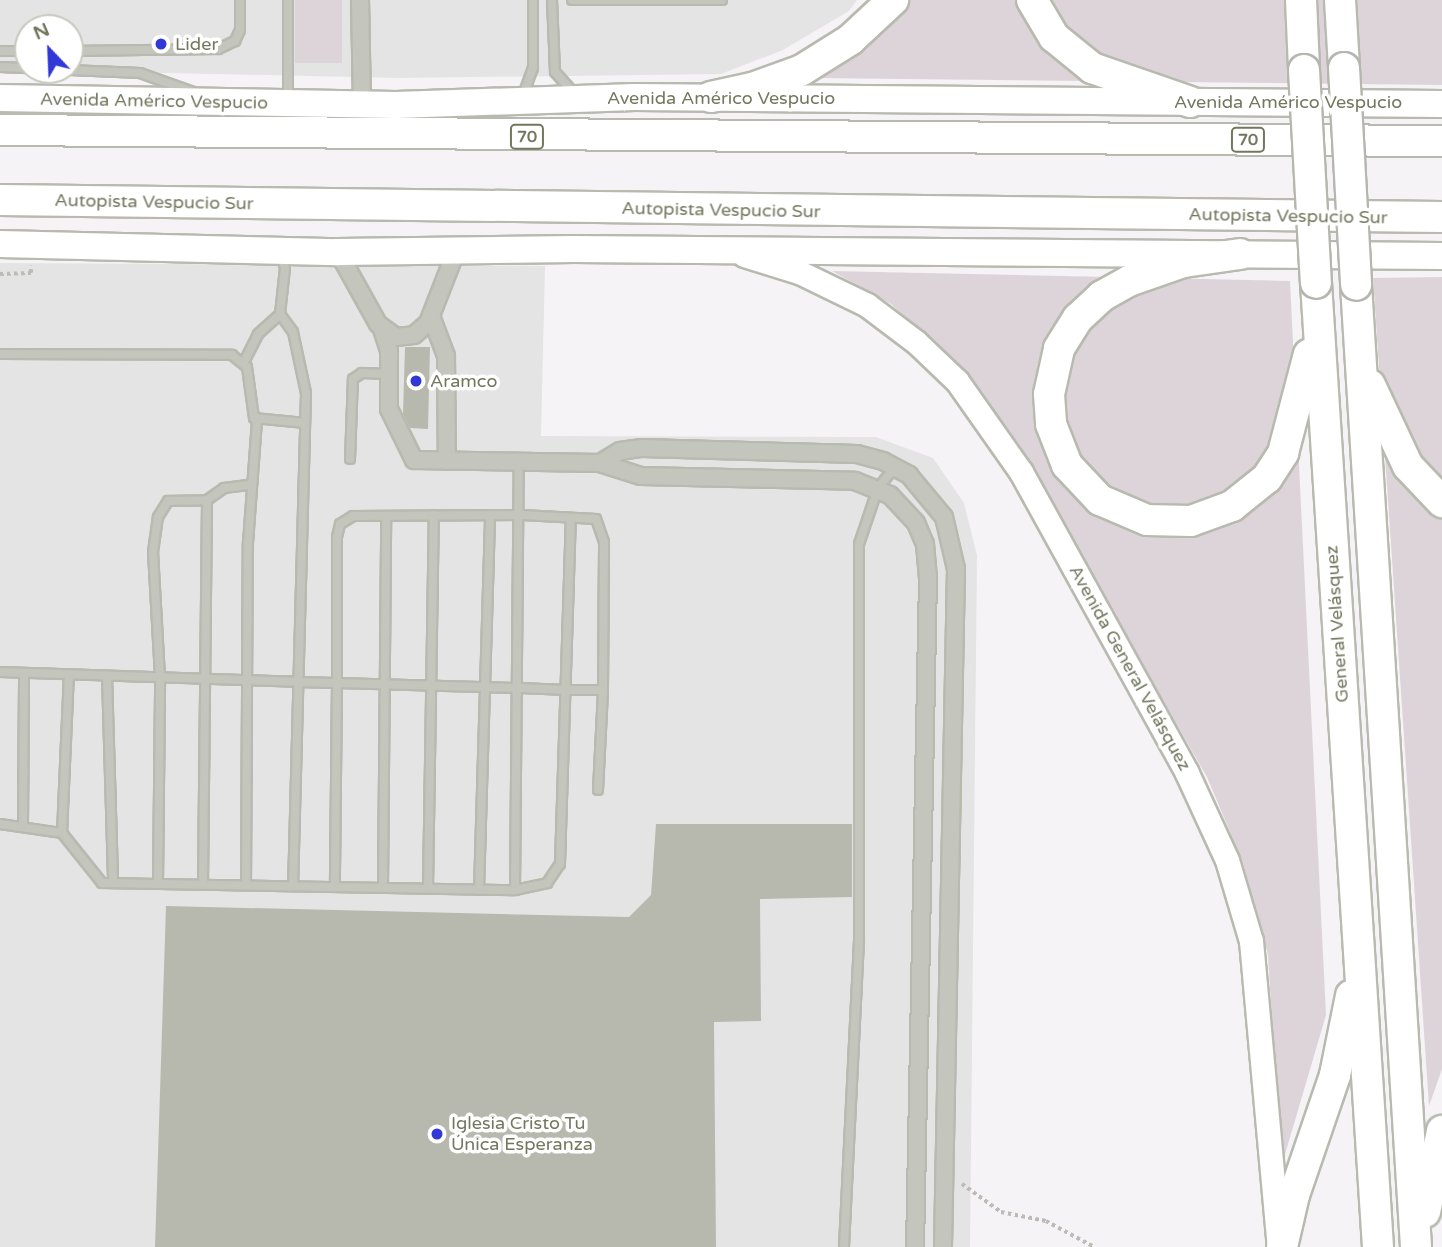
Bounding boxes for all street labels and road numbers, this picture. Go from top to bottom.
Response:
street label: Avenida Américo Vespucio [607,87,835,109]
street label: Avenida Américo Vespucio [40,88,268,114]
street label: Avenida Américo Vespucio [1174,91,1402,113]
road number: 70 [510,125,544,150]
road number: 70 [1230,128,1266,152]
street label: Autopista Vespucio Sur [54,189,254,215]
street label: Autopista Vespucio Sur [621,197,821,223]
street label: Autopista Vespucio Sur [1188,203,1388,229]
street label: General Velásquez [1321,545,1353,703]
street label: Avenida General Velásquez [1064,562,1196,774]

